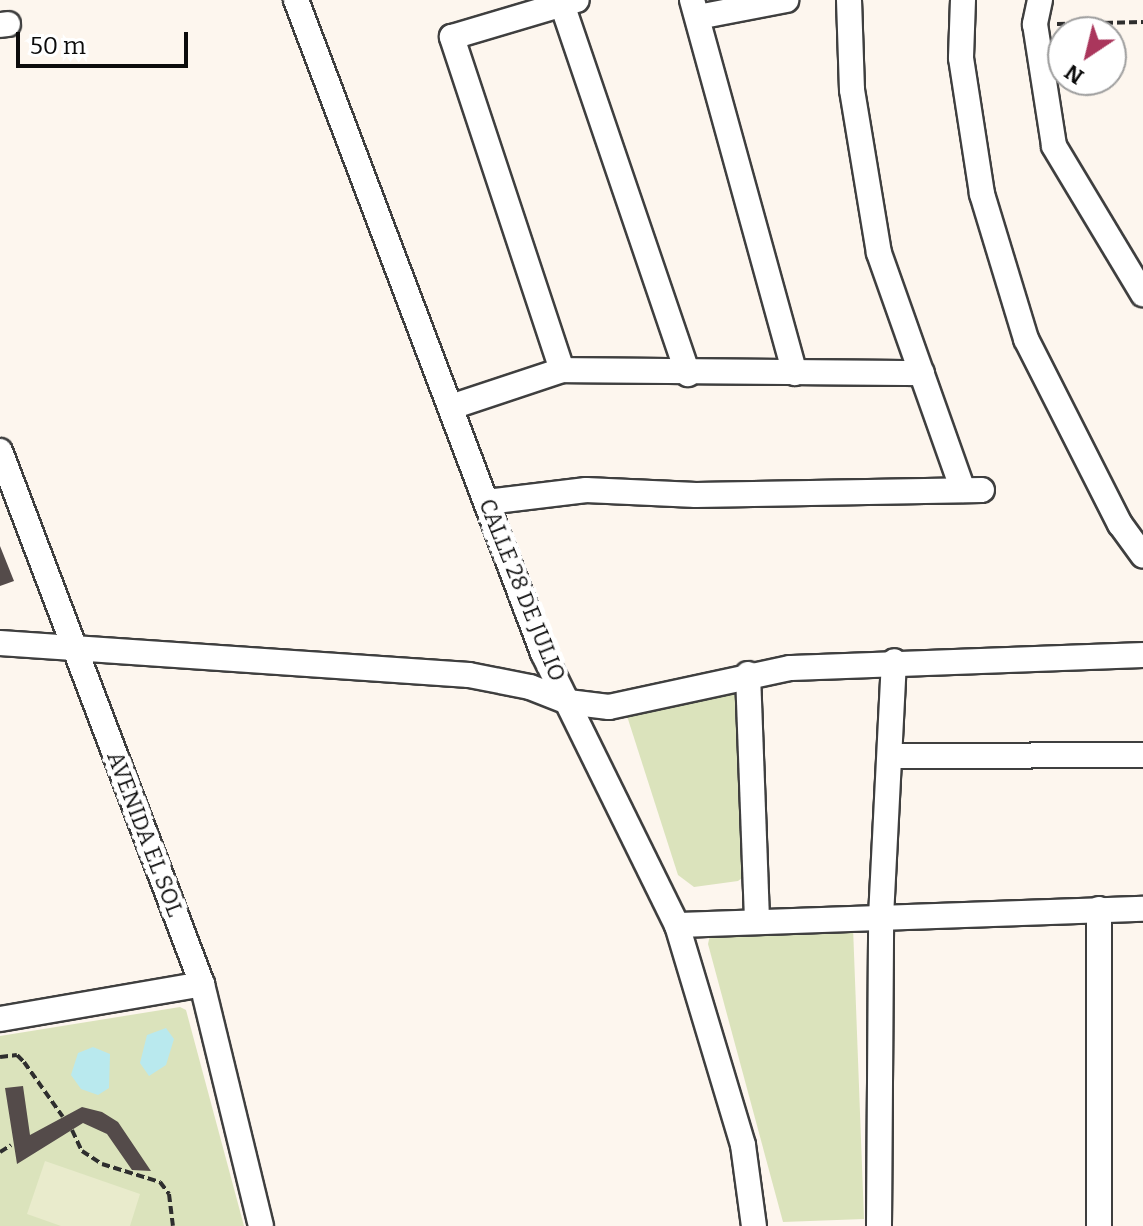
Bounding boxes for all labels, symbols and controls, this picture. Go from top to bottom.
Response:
scale bar [20,16,192,66]
north arrow [1047,16,1127,96]
text: 50 m [30,32,86,60]
text: N [1059,59,1089,90]
street label: CALLE 28 DE JULIO [473,495,571,685]
street label: AVENIDA EL SOL [101,748,189,920]

